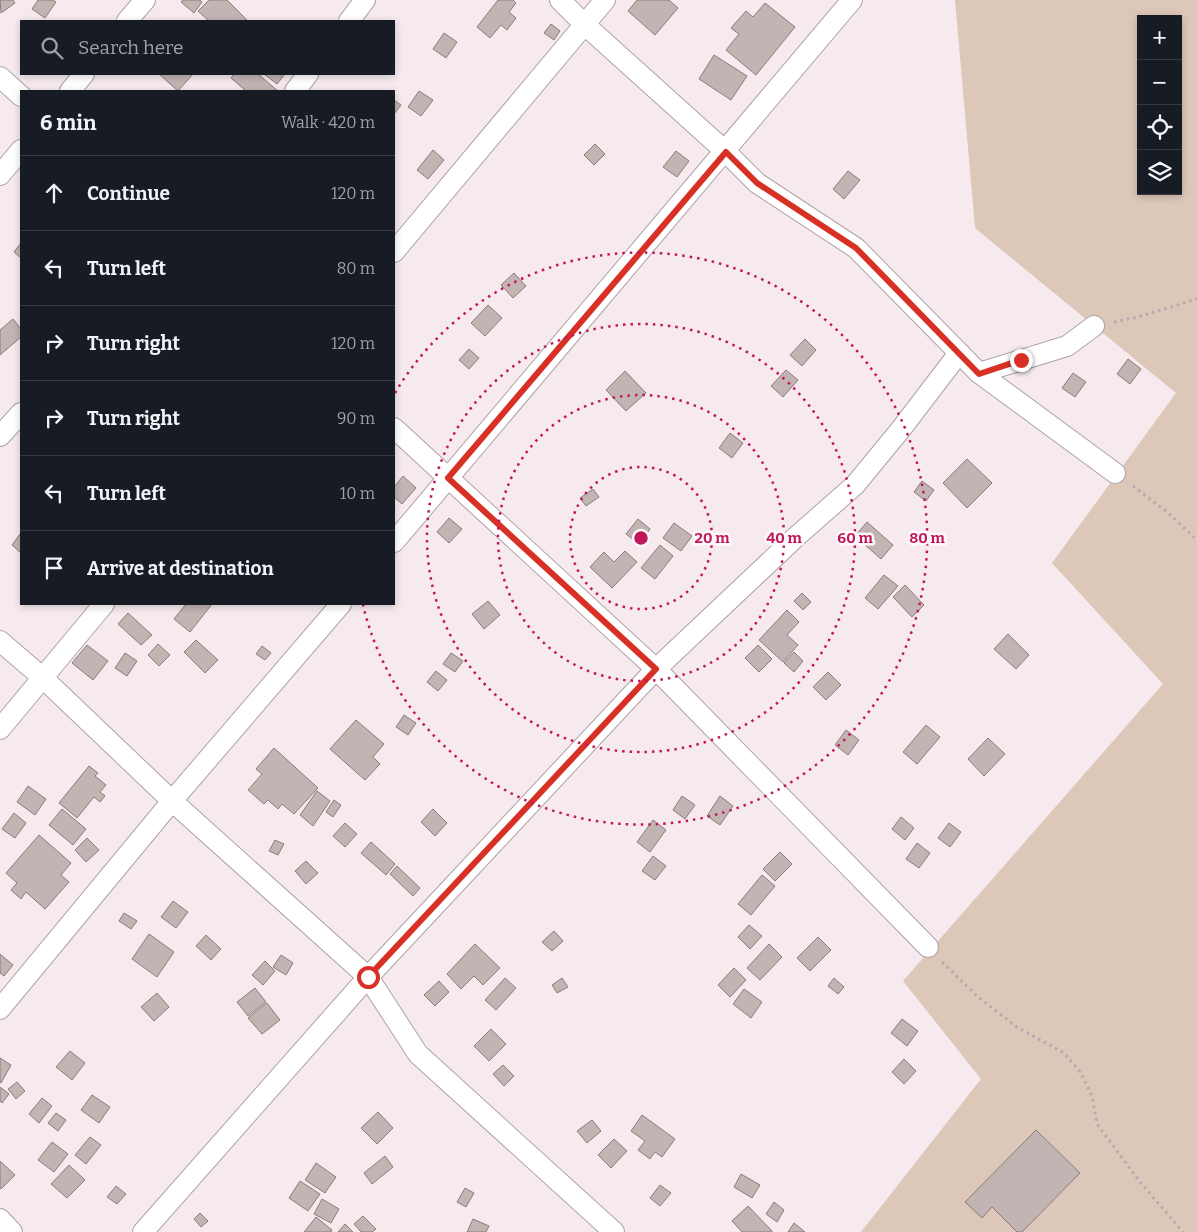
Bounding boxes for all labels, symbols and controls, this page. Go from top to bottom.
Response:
map controls [1137,15,1182,195]
button: + [1137,15,1182,60]
search box [20,20,395,75]
icon: search [38,34,66,62]
text: Search here [78,36,183,59]
button: − [1137,60,1182,105]
button: locate [1137,105,1182,150]
text: 6 min [40,110,96,136]
text: Walk · 420 m [281,113,375,132]
button: layers [1137,150,1182,195]
icon: ahead [40,179,68,207]
text: Continue [87,182,170,205]
text: 120 m [331,184,375,203]
icon: left [40,254,68,282]
text: Turn left [87,257,166,280]
text: 80 m [337,259,375,278]
icon: right [40,329,68,357]
text: Turn right [87,332,180,355]
text: 120 m [331,334,375,353]
route end [1010,349,1033,372]
icon: right [40,404,68,432]
text: Turn right [87,407,180,430]
text: 90 m [337,409,375,428]
icon: left [40,479,68,507]
text: Turn left [87,482,166,505]
text: 10 m [340,484,375,503]
centre of rings [632,529,650,547]
text: 20 m [695,529,730,547]
text: 40 m [766,529,803,547]
text: 60 m [837,529,873,547]
text: 80 m [909,529,945,547]
icon: arrive [40,554,68,582]
text: Arrive at destination [87,557,274,580]
route start [357,966,380,989]

